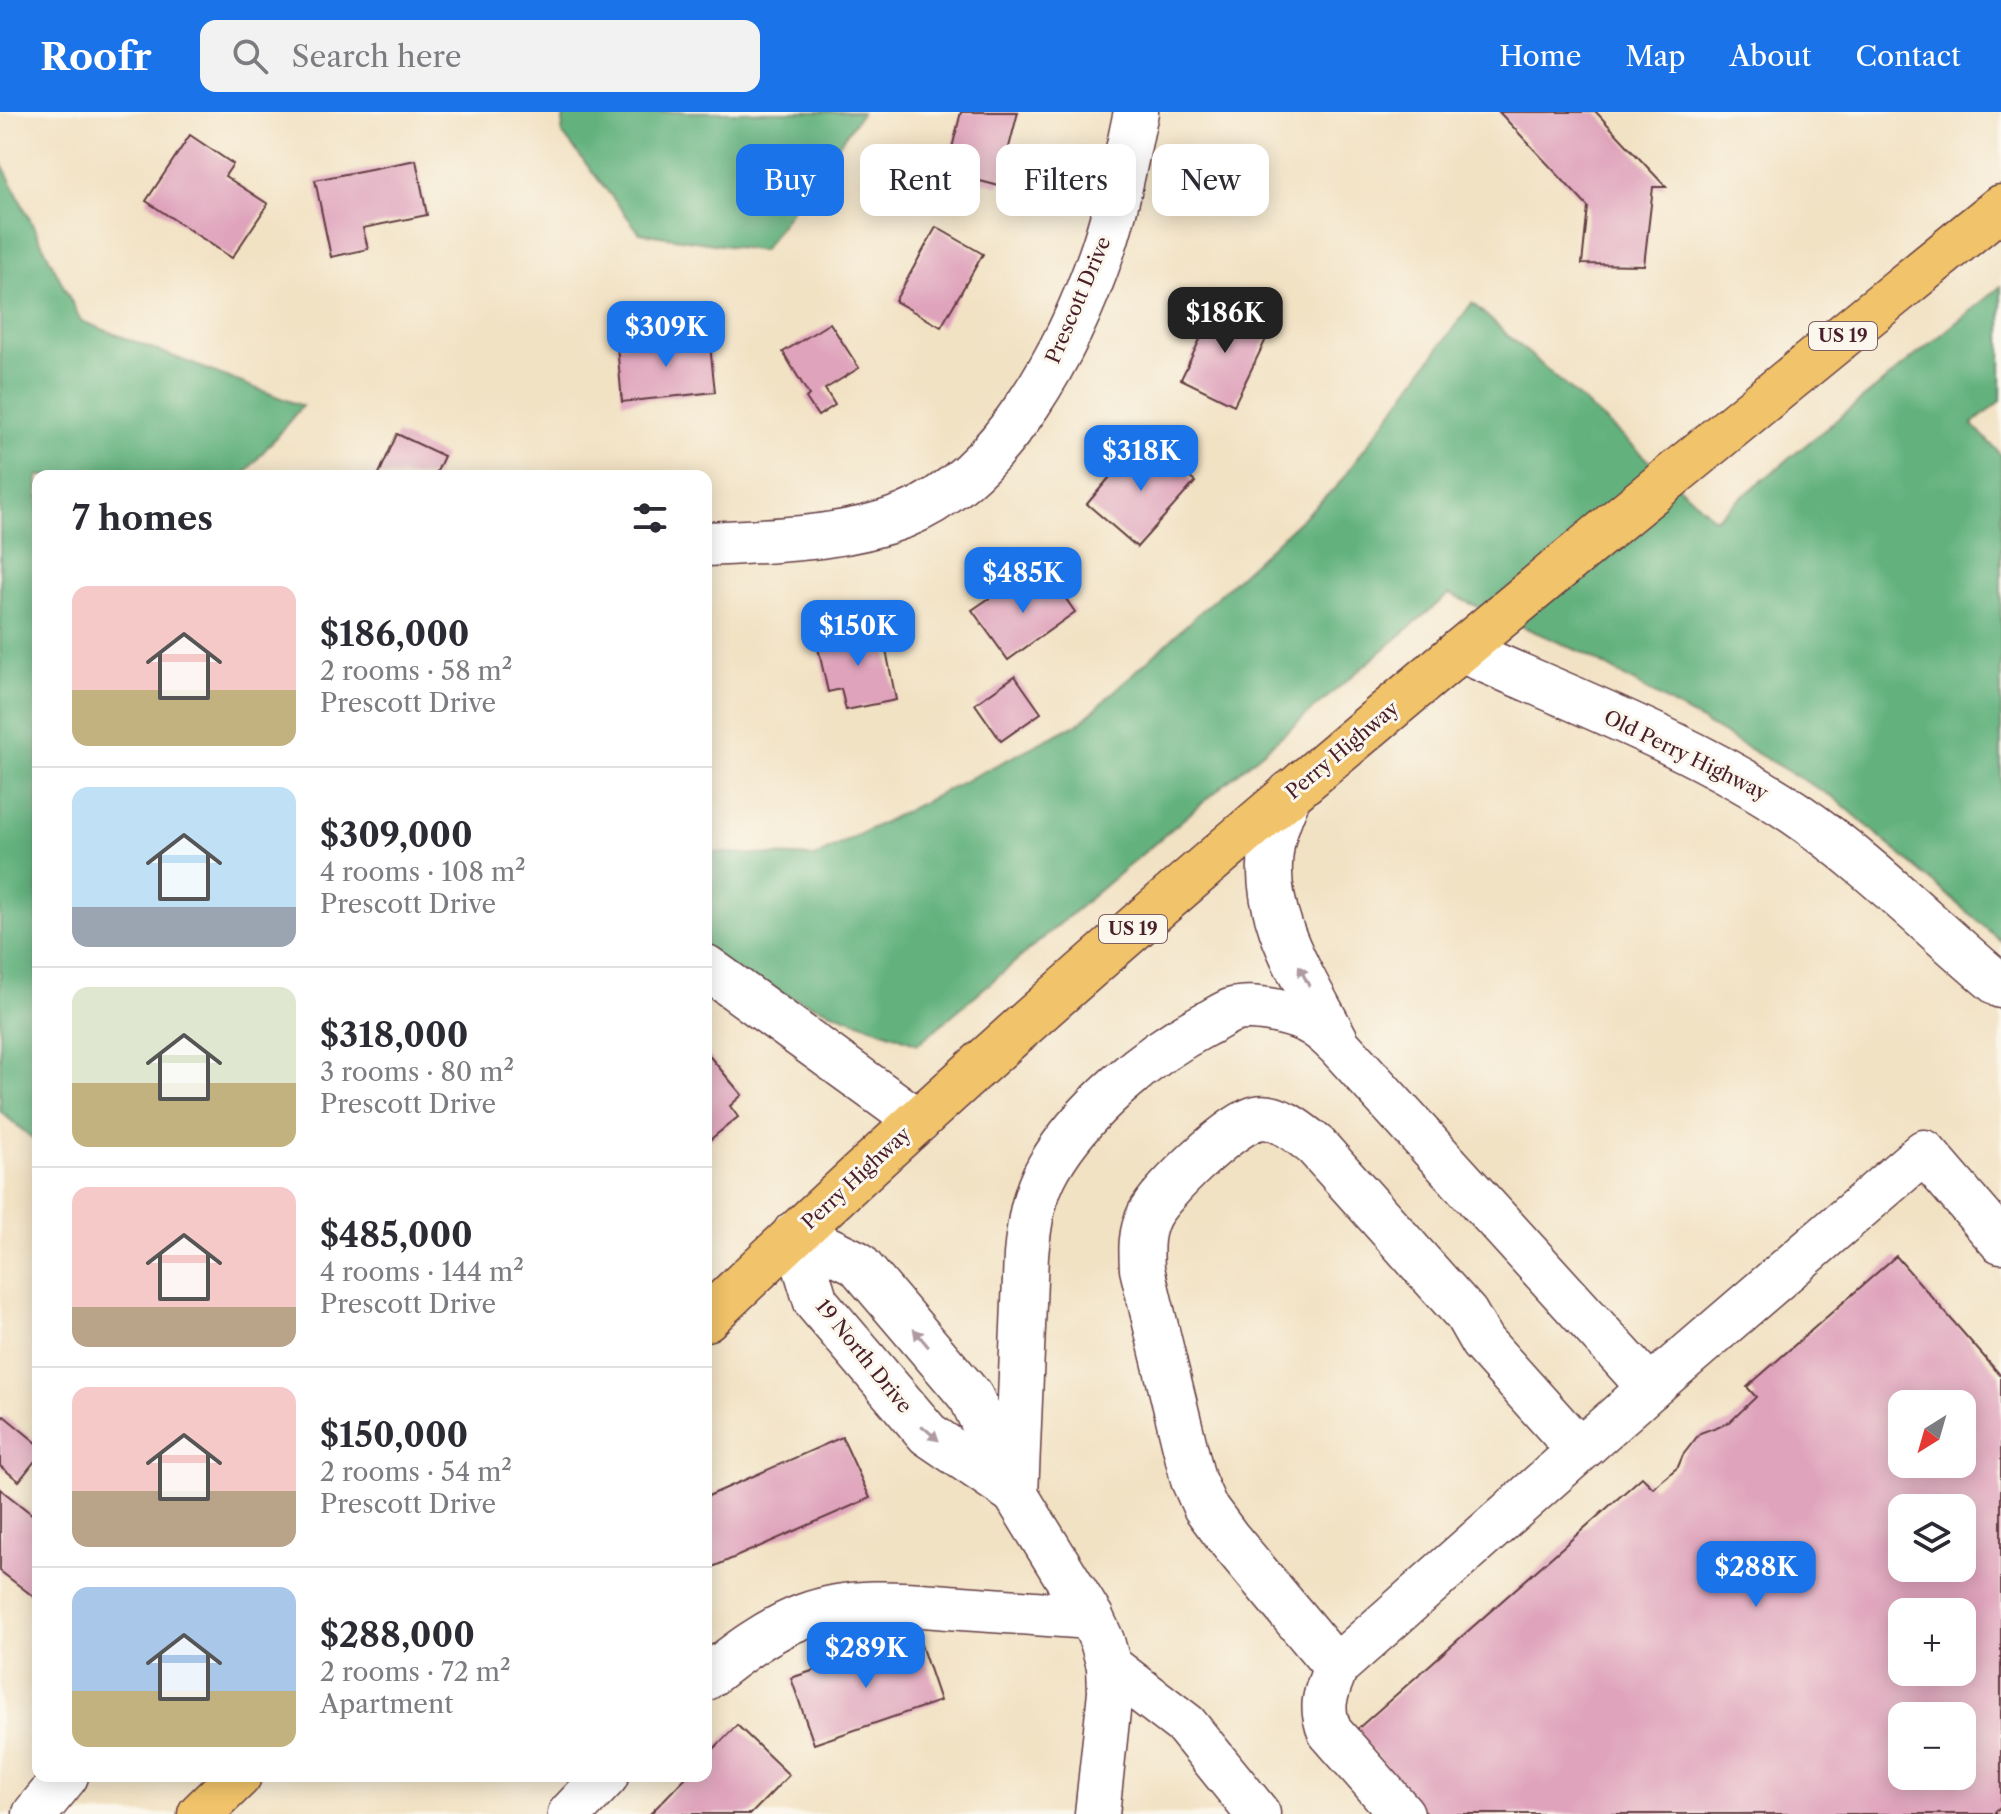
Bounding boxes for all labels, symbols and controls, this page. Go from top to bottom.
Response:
search box [200,20,760,92]
text: Roofr [40,33,152,80]
icon: search [228,34,272,78]
text: Search here [292,38,462,75]
text: Home [1499,39,1581,73]
text: Map [1625,39,1685,73]
text: About [1729,39,1811,73]
text: Contact [1855,39,1961,73]
chip: Buy [736,144,844,216]
chip: Rent [860,144,980,216]
chip: Filters [996,144,1136,216]
chip: New [1152,144,1269,216]
street label: Prescott Drive [1040,233,1116,367]
pin: $186K [1169,287,1281,355]
text: $186K [1186,297,1264,329]
pin: $309K [610,301,722,369]
text: $309K [625,311,707,343]
road number: US 19 [1809,322,1877,350]
pin: $318K [1085,425,1197,493]
text: $318K [1102,435,1180,467]
icon: filters [628,496,672,540]
text: 7 homes [72,497,213,539]
pin: $485K [967,547,1079,615]
text: $485K [982,557,1064,589]
pin: $150K [802,600,914,668]
text: $150K [819,610,897,642]
text: $186,000 [320,613,469,655]
icon: home [136,618,232,714]
text: 2 rooms · 58 m² [320,655,512,687]
text: Prescott Drive [320,687,496,719]
street label: Perry Highway [1281,695,1404,804]
street label: Old Perry Highway [1600,705,1773,805]
text: $309,000 [320,814,473,856]
icon: home [136,819,232,915]
text: 4 rooms · 108 m² [320,856,526,888]
text: Prescott Drive [320,888,496,920]
road number: US 19 [1099,915,1167,943]
one-way arrow [1297,965,1311,988]
text: $318,000 [320,1014,468,1056]
icon: home [136,1019,232,1115]
text: 3 rooms · 80 m² [320,1056,514,1088]
text: Prescott Drive [320,1088,496,1120]
street label: Perry Highway [797,1121,916,1234]
text: $485,000 [320,1214,473,1256]
icon: home [136,1219,232,1315]
text: 4 rooms · 144 m² [320,1256,524,1288]
text: Prescott Drive [320,1288,496,1320]
street label: 19 North Drive [811,1294,917,1418]
one-way arrow [913,1328,930,1348]
north arrow [1888,1390,1976,1478]
map controls [1888,1390,1976,1790]
text: $150,000 [320,1414,468,1456]
icon: home [136,1419,232,1515]
one-way arrow [921,1424,940,1442]
text: 2 rooms · 54 m² [320,1456,512,1488]
text: Prescott Drive [320,1488,496,1520]
button: layers [1888,1494,1976,1582]
pin: $288K [1700,1541,1812,1609]
text: $288K [1715,1551,1797,1583]
button: + [1888,1598,1976,1686]
text: $288,000 [320,1614,475,1656]
icon: home [136,1619,232,1715]
pin: $289K [810,1622,922,1690]
text: $289K [825,1632,907,1664]
text: 2 rooms · 72 m² [320,1656,511,1688]
text: Apartment [320,1688,453,1720]
button: − [1888,1702,1976,1790]

